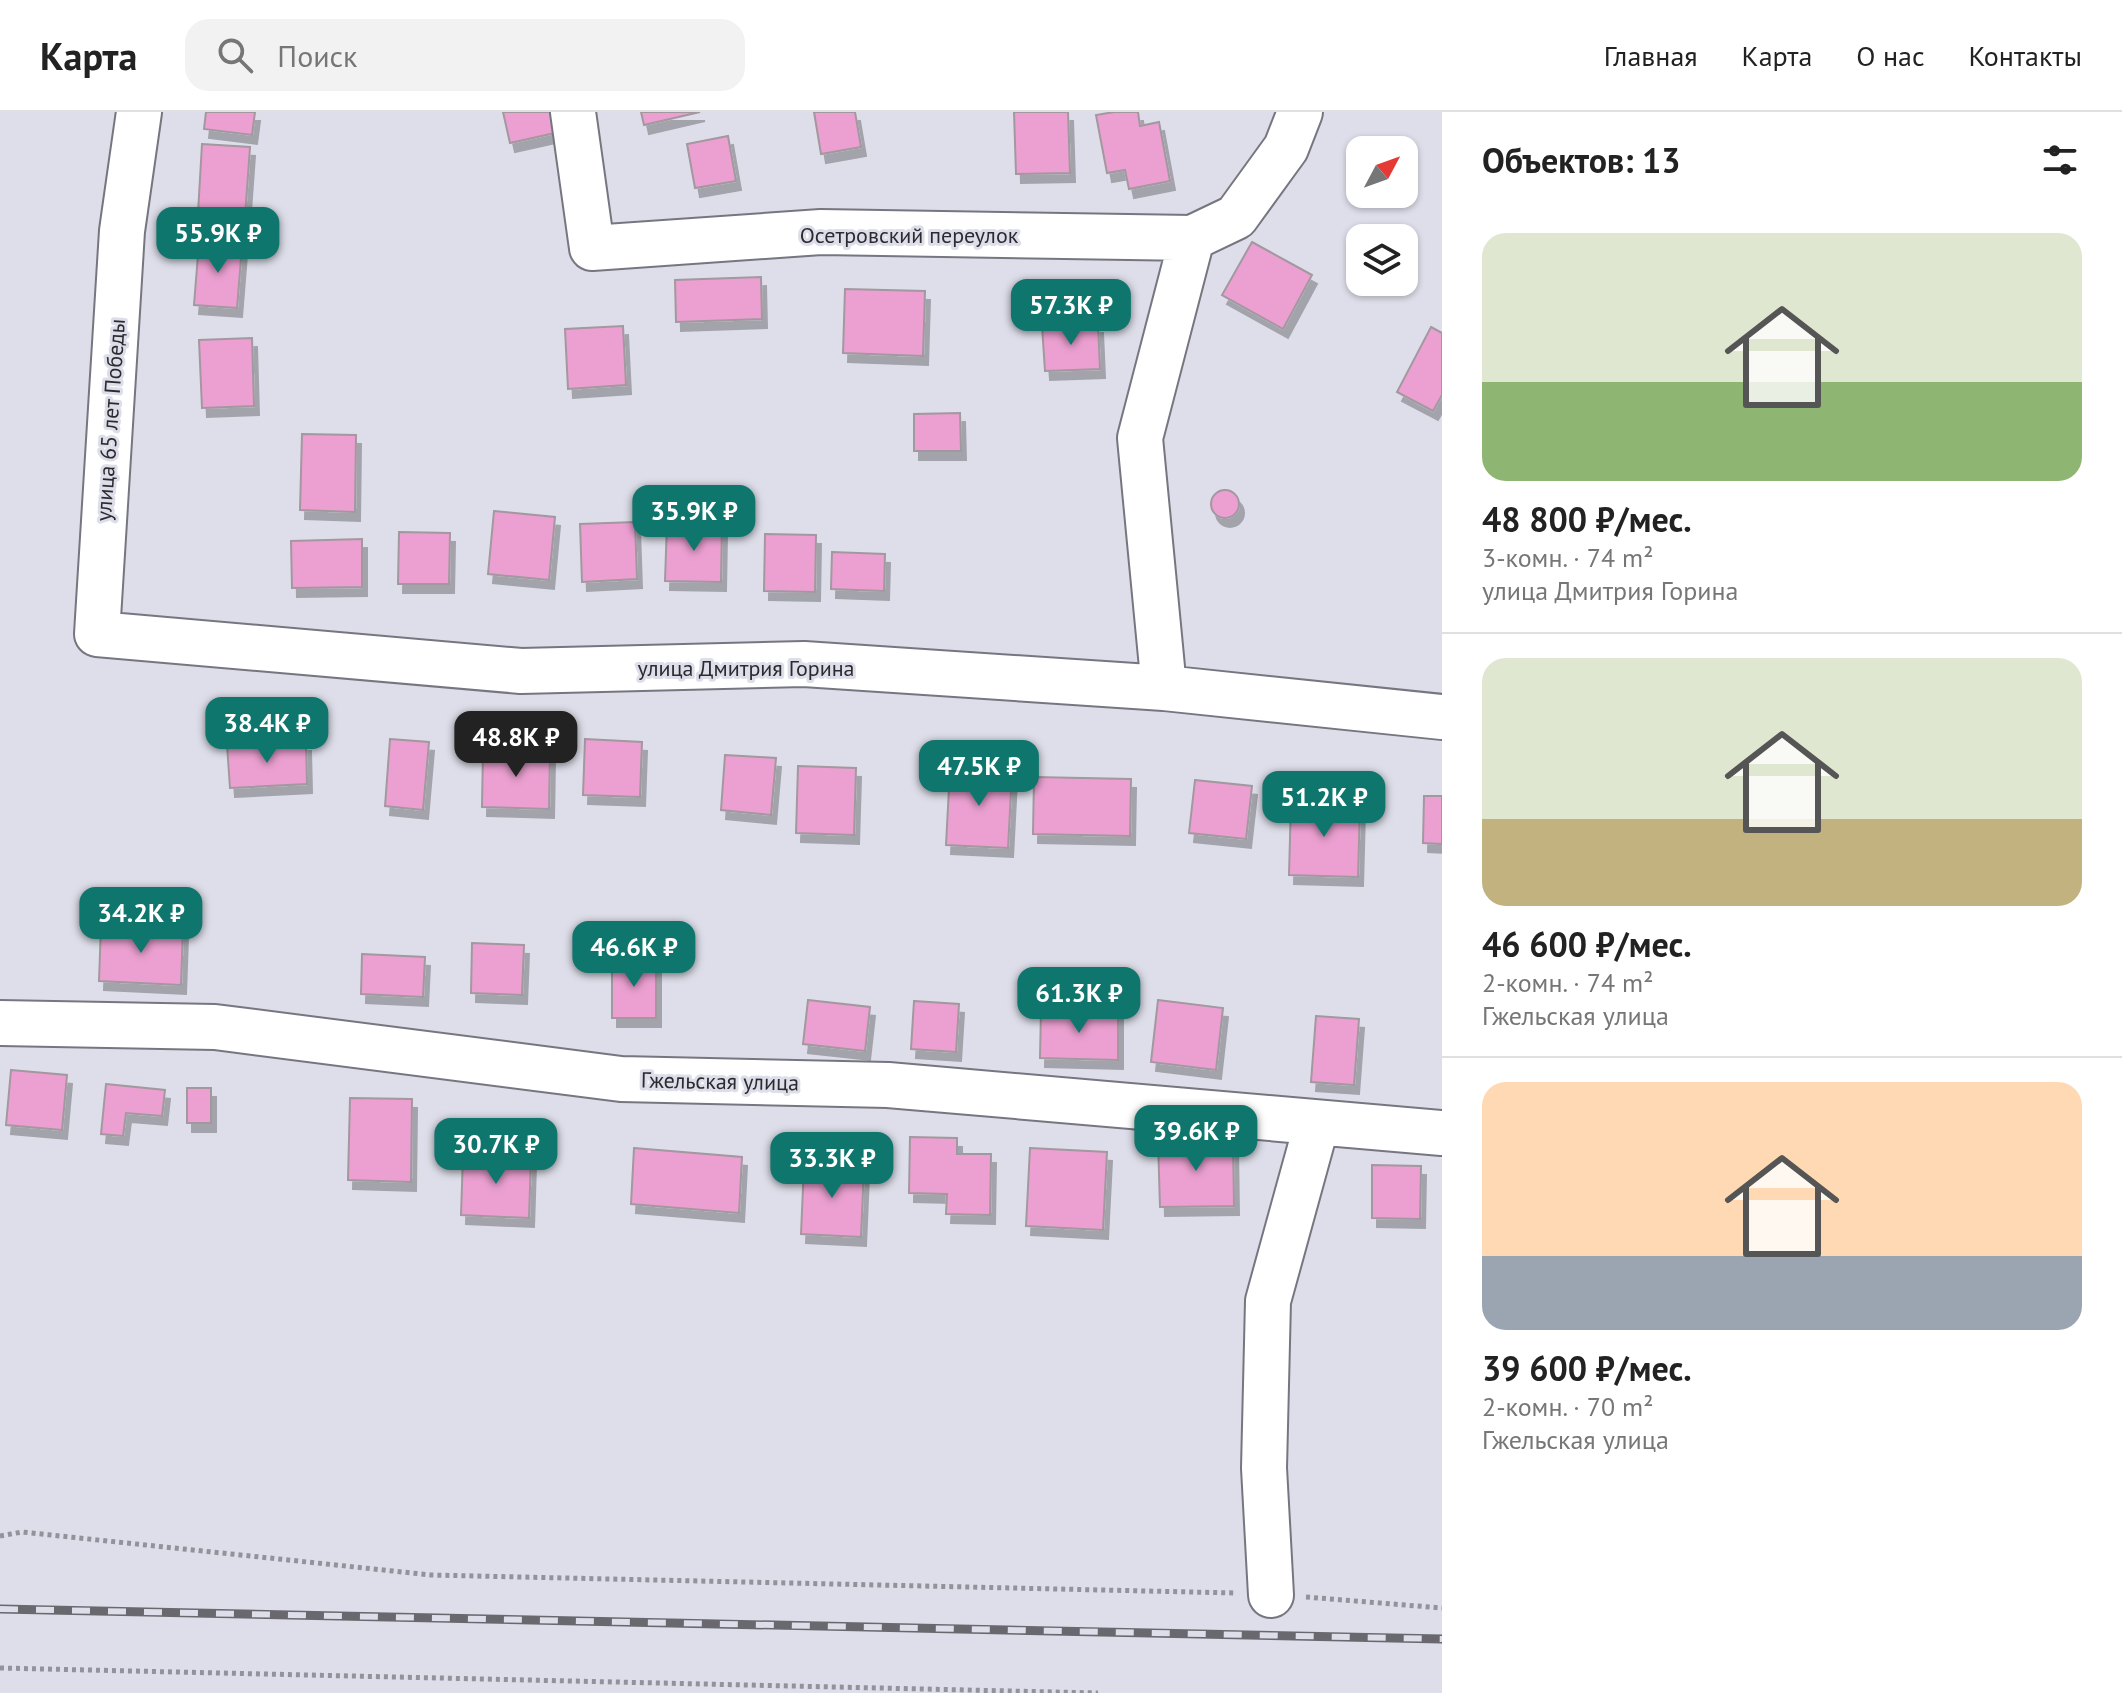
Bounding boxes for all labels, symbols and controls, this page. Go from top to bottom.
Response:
search box [185,19,745,91]
text: Карта [40,31,137,80]
icon: search [213,33,257,77]
text: Поиск [277,36,357,75]
text: Главная [1604,37,1698,74]
text: Карта [1742,37,1812,74]
text: О нас [1856,37,1925,74]
text: Контакты [1969,37,2082,74]
north arrow [1346,136,1418,208]
map controls [1346,136,1418,296]
text: Объектов: 13 [1482,138,1681,182]
icon: filters [2038,138,2082,182]
pin: 55.9K ₽ [144,207,292,275]
text: 55.9K ₽ [174,216,262,249]
street label: Осетровский переулок [800,221,1019,249]
button: layers [1346,224,1418,296]
pin: 57.3K ₽ [997,279,1145,347]
icon: home [1710,285,1854,429]
text: 57.3K ₽ [1029,288,1113,321]
street label: улица 65 лет Победы [89,318,131,522]
pin: 35.9K ₽ [620,485,768,553]
text: 35.9K ₽ [650,494,738,527]
text: 48 800 ₽/мес. [1482,497,1692,541]
text: 3-комн. · 74 m² [1482,541,1653,574]
text: улица Дмитрия Горина [1482,574,1738,607]
street label: улица Дмитрия Горина [638,654,855,682]
pin: 38.4K ₽ [193,697,341,765]
text: 38.4K ₽ [223,706,311,739]
icon: home [1710,710,1854,854]
pin: 48.8K ₽ [442,711,590,779]
text: 48.8K ₽ [472,720,560,753]
pin: 47.5K ₽ [905,740,1053,808]
text: 47.5K ₽ [937,749,1021,782]
pin: 51.2K ₽ [1250,771,1398,839]
text: 51.2K ₽ [1280,780,1368,813]
pin: 34.2K ₽ [67,887,215,955]
text: 34.2K ₽ [97,896,185,929]
pin: 46.6K ₽ [560,921,708,989]
text: 46 600 ₽/мес. [1482,922,1692,966]
text: 46.6K ₽ [590,930,678,963]
text: 2-комн. · 74 m² [1482,966,1653,999]
pin: 61.3K ₽ [1005,967,1153,1035]
text: 61.3K ₽ [1035,976,1123,1009]
text: Гжельская улица [1482,999,1669,1032]
street label: Гжельская улица [641,1066,799,1096]
pin: 39.6K ₽ [1122,1105,1270,1173]
text: 39.6K ₽ [1152,1114,1240,1147]
pin: 30.7K ₽ [422,1118,570,1186]
text: 30.7K ₽ [452,1127,540,1160]
pin: 33.3K ₽ [758,1132,906,1200]
icon: home [1710,1134,1854,1278]
text: 33.3K ₽ [788,1141,876,1174]
text: 39 600 ₽/мес. [1482,1346,1692,1390]
text: 2-комн. · 70 m² [1482,1390,1653,1423]
text: Гжельская улица [1482,1423,1669,1456]

